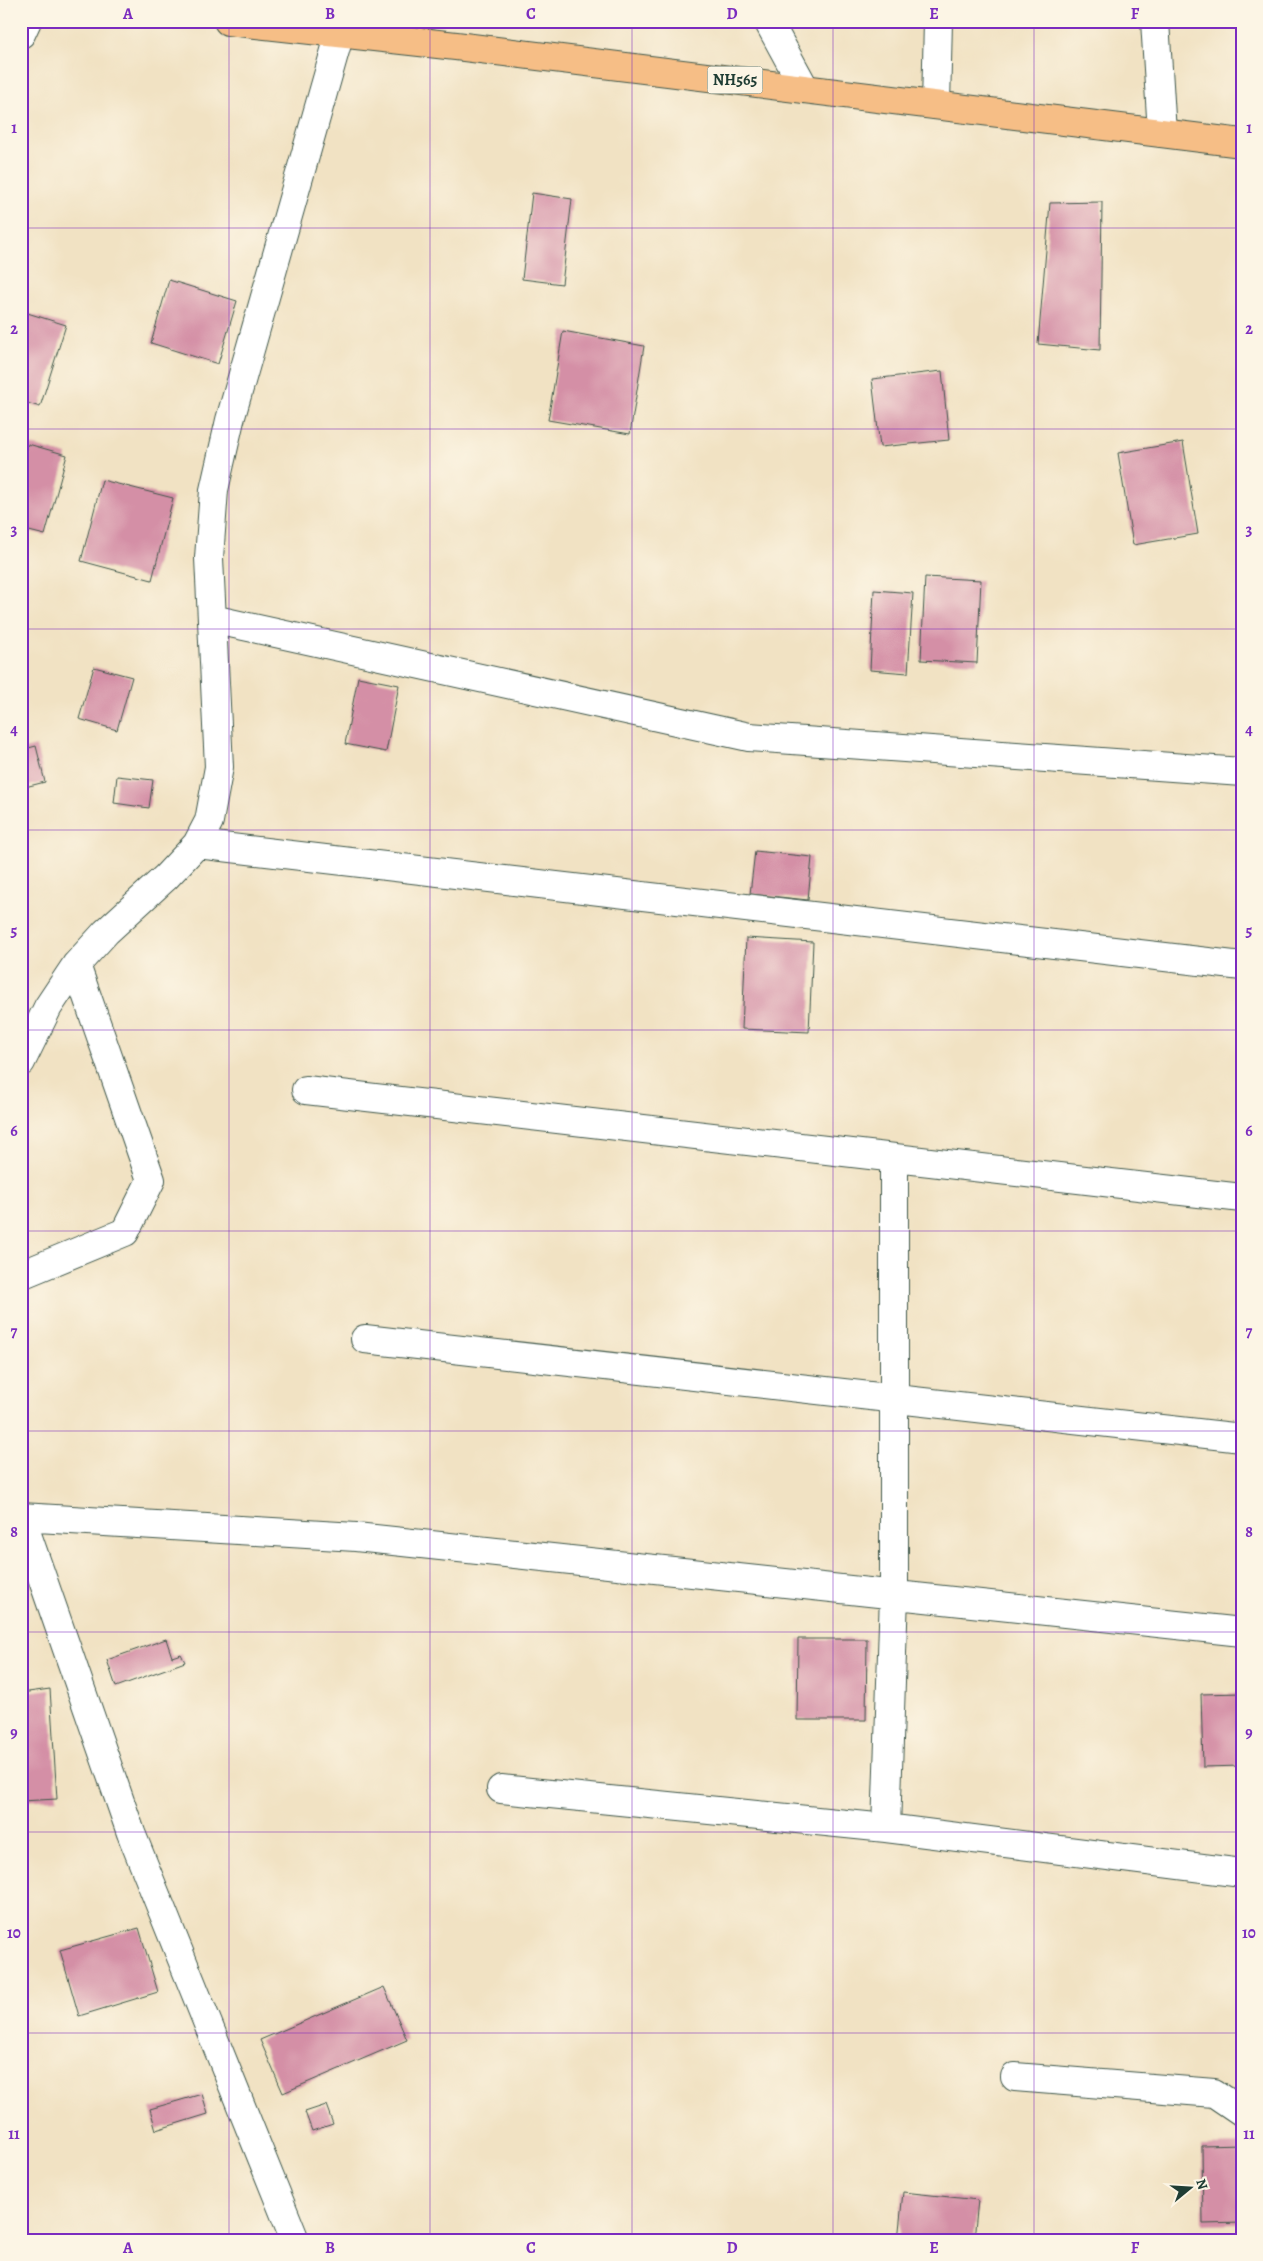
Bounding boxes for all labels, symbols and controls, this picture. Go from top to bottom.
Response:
text: A [122,3,134,25]
text: B [325,3,335,25]
text: C [526,3,536,25]
text: D [726,3,738,25]
text: E [929,3,939,25]
text: F [1131,3,1140,25]
road number: NH565 [708,66,762,94]
text: 1 [11,117,17,139]
text: 1 [1246,117,1252,139]
text: 2 [10,318,18,340]
text: 2 [1245,318,1253,340]
text: 3 [11,519,18,541]
text: 3 [1246,519,1253,541]
text: 4 [10,719,18,741]
text: 4 [1245,719,1253,741]
text: 5 [11,920,18,942]
text: 5 [1246,920,1253,942]
text: 6 [10,1120,18,1142]
text: 6 [1245,1120,1253,1142]
text: 7 [11,1321,18,1343]
text: 7 [1246,1321,1253,1343]
text: 8 [10,1521,18,1543]
text: 8 [1245,1521,1253,1543]
text: 9 [10,1722,18,1744]
text: 9 [1245,1722,1253,1744]
text: 10 [7,1922,21,1944]
text: 10 [1242,1922,1256,1944]
text: 11 [8,2123,20,2145]
text: 11 [1243,2123,1255,2145]
north arrow [1166,2164,1216,2214]
text: N [1191,2176,1212,2192]
text: A [122,2237,134,2259]
text: B [325,2237,335,2259]
text: C [526,2237,536,2259]
text: D [726,2237,738,2259]
text: E [929,2237,939,2259]
text: F [1131,2237,1140,2259]

